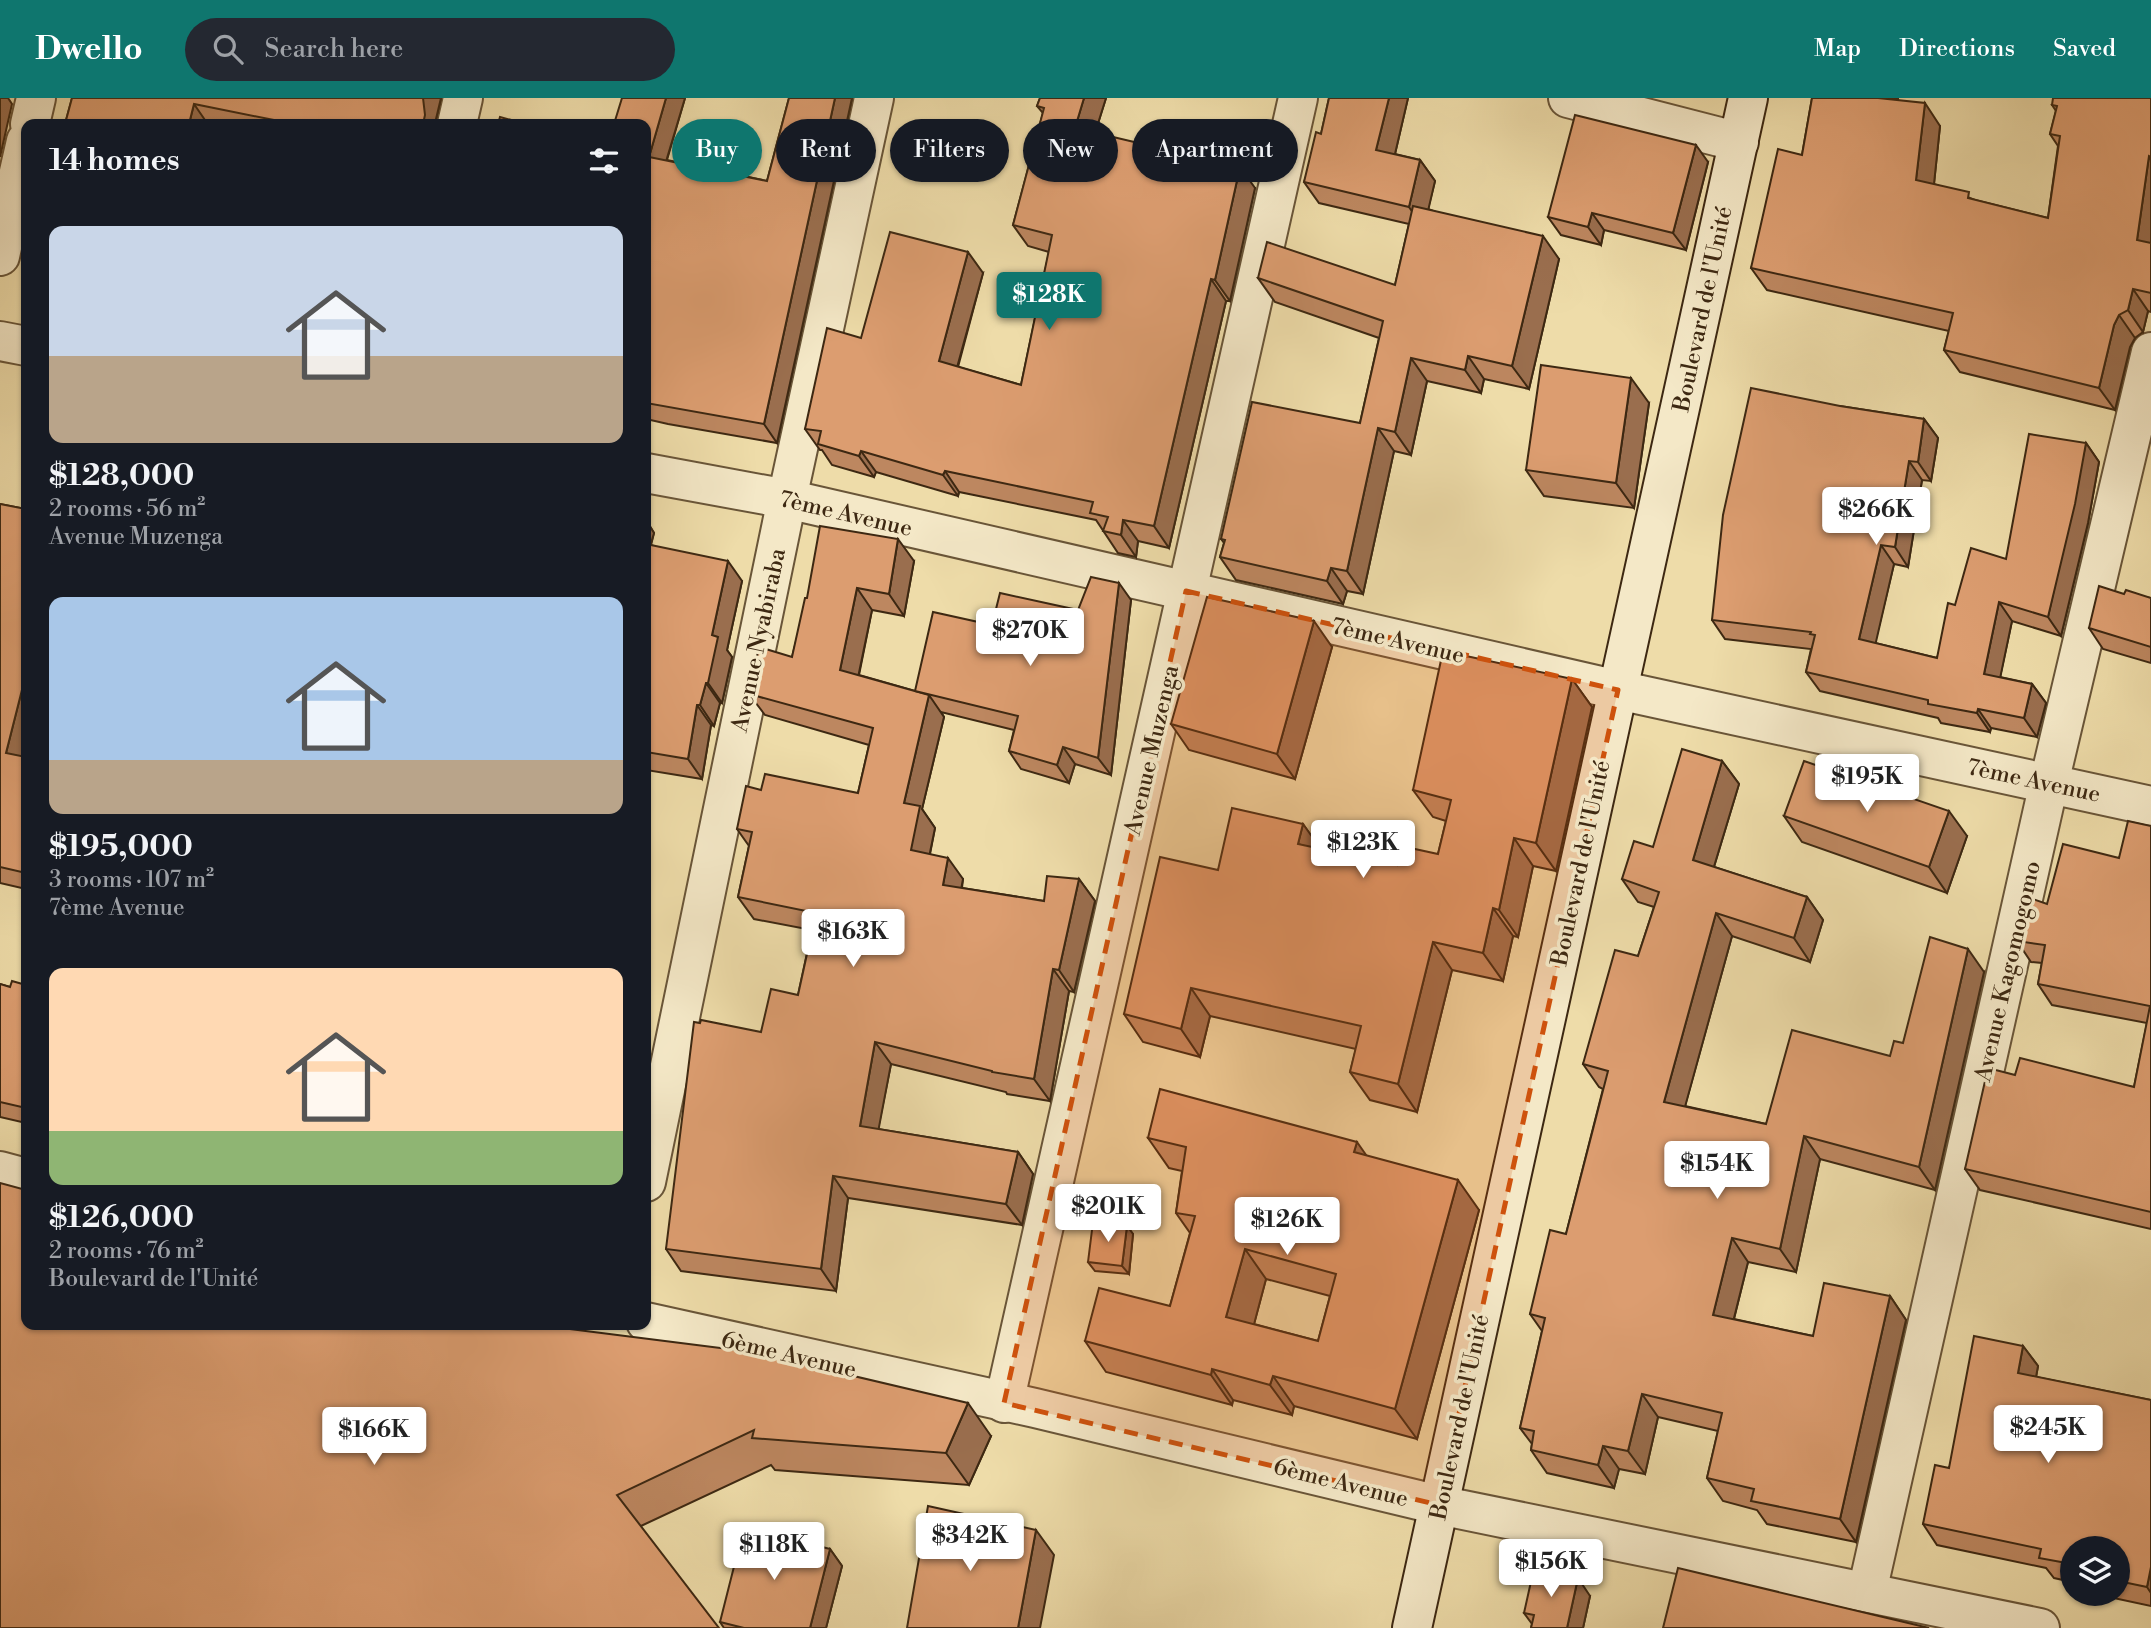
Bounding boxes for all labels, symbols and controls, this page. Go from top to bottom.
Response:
search box [185,18,675,81]
text: Dwello [35,29,143,70]
icon: search [209,30,247,68]
text: Search here [265,33,403,65]
text: Map [1814,34,1861,64]
text: Directions [1899,34,2015,64]
text: Saved [2053,34,2116,64]
chip: Buy [672,119,762,182]
chip: Rent [776,119,876,182]
chip: Filters [890,119,1009,182]
chip: New [1023,119,1118,182]
chip: Apartment [1132,119,1298,182]
text: 14 homes [49,142,180,180]
icon: filters [585,142,623,180]
street label: Boulevard de l'Unité [1667,204,1738,416]
icon: home [273,272,399,398]
pin: $128K [1000,272,1098,332]
text: $128K [1013,281,1085,309]
text: $128,000 [49,457,194,495]
street label: 7ème Avenue [777,485,915,543]
pin: $266K [1827,488,1925,547]
text: 2 rooms · 56 m² [49,495,205,523]
text: $266K [1838,496,1914,524]
text: Avenue Muzenga [49,523,223,551]
street label: Avenue Nyabiraba [726,545,792,736]
pin: $270K [981,608,1079,668]
street label: 7ème Avenue [1329,612,1467,670]
text: $270K [992,617,1068,645]
icon: home [273,643,399,769]
street label: Avenue Muzenga [1119,662,1185,839]
street label: 7ème Avenue [1965,753,2103,809]
pin: $195K [1818,754,1916,814]
street label: Boulevard de l'Unité [1545,758,1616,970]
text: $195K [1831,763,1903,791]
pin: $123K [1314,820,1412,880]
text: $195,000 [49,828,193,866]
text: $123K [1327,829,1399,857]
street label: Avenue Kagomogomo [1969,858,2047,1085]
text: 3 rooms · 107 m² [49,866,214,894]
text: 7ème Avenue [49,894,185,922]
pin: $163K [804,910,902,969]
text: $163K [818,918,888,946]
icon: home [273,1014,399,1140]
pin: $154K [1668,1142,1766,1201]
text: $154K [1680,1150,1754,1178]
pin: $201K [1059,1184,1157,1244]
text: $201K [1071,1193,1145,1221]
pin: $126K [1238,1198,1336,1257]
text: $126,000 [49,1199,194,1237]
text: $126K [1251,1206,1323,1234]
text: 2 rooms · 76 m² [49,1237,204,1265]
text: Boulevard de l'Unité [49,1265,258,1293]
street label: Boulevard de l'Unité [1424,1312,1495,1524]
street label: 6ème Avenue [718,1326,859,1384]
pin: $245K [1999,1406,2097,1465]
pin: $166K [325,1408,423,1467]
text: $245K [2010,1414,2086,1442]
text: $166K [338,1416,410,1444]
street label: 6ème Avenue [1270,1453,1411,1513]
pin: $342K [921,1514,1019,1573]
pin: $118K [725,1522,823,1582]
text: $342K [932,1522,1008,1550]
text: $118K [739,1531,809,1559]
map controls [2060,1536,2130,1606]
button: layers [2060,1536,2130,1606]
pin: $156K [1502,1540,1600,1599]
text: $156K [1515,1548,1587,1576]

